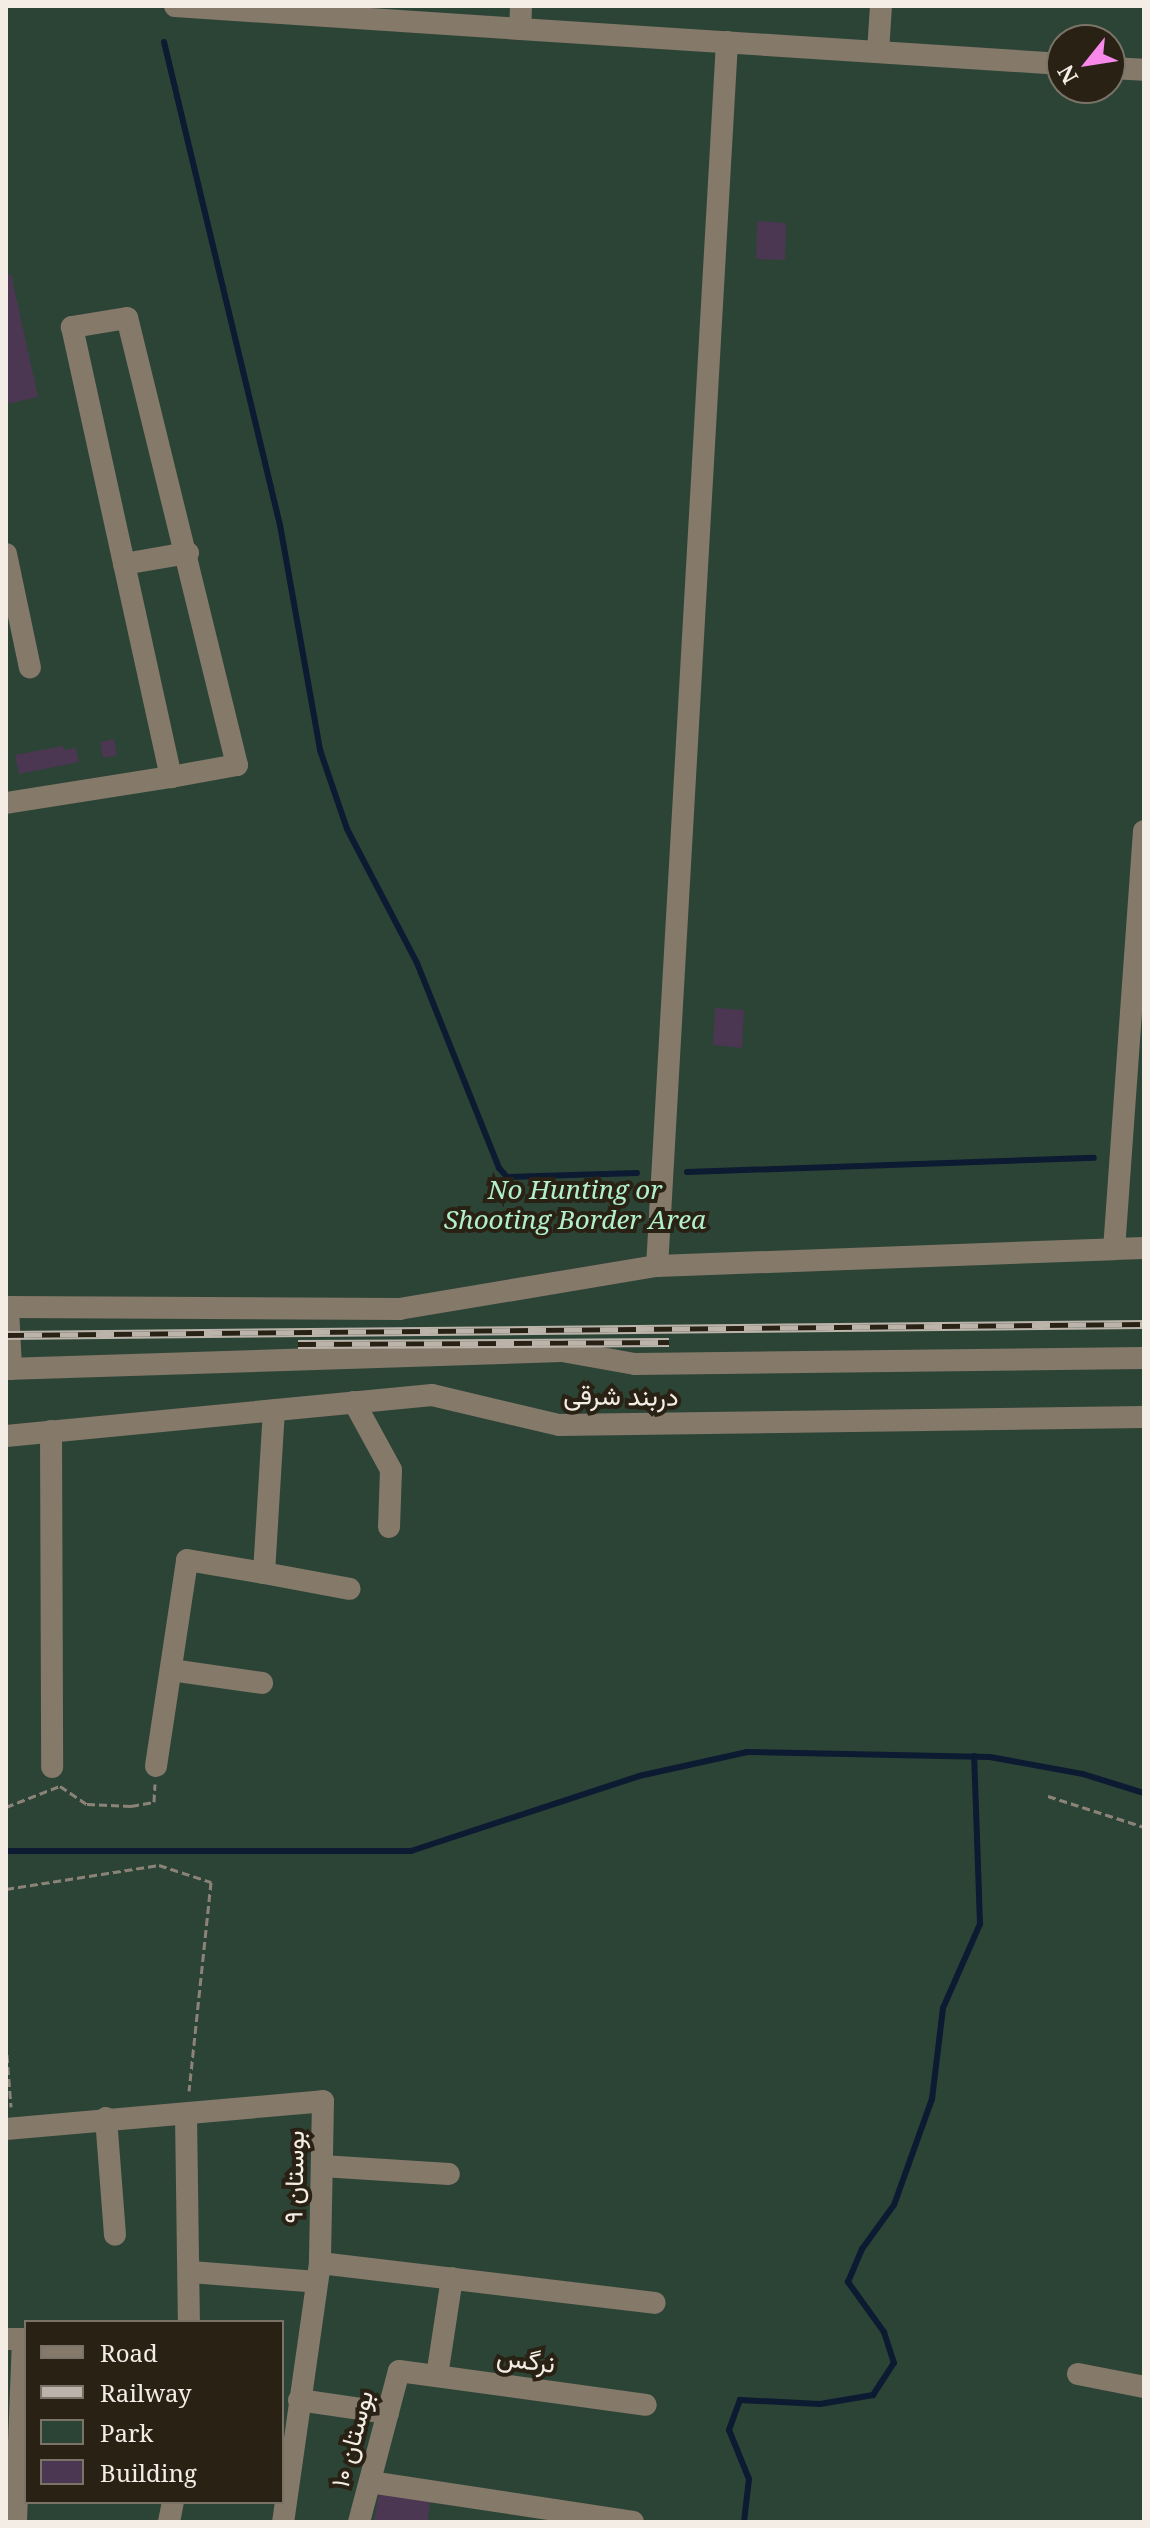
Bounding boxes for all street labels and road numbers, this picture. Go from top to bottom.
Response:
street label: دربند شرقی [563,1379,679,1413]
street label: بوستان ۹ [278,2130,310,2224]
street label: نرگس [495,2340,557,2380]
street label: بوستان ۱۰ [324,2387,380,2491]

